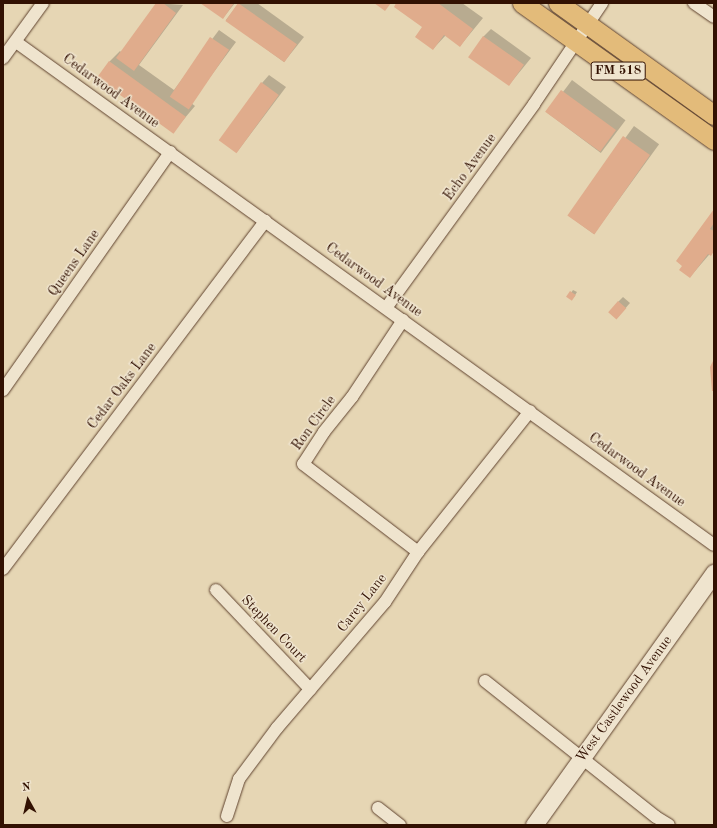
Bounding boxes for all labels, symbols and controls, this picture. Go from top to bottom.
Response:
street label: Cedarwood Avenue [59,50,163,132]
road number: FM 518 [590,60,646,82]
street label: Echo Avenue [440,130,500,204]
street label: Queens Lane [45,226,103,300]
street label: Cedarwood Avenue [322,239,426,321]
street label: Cedar Oaks Lane [84,339,160,433]
street label: Ron Circle [288,392,340,454]
street label: Cedarwood Avenue [585,429,689,511]
street label: Carey Lane [334,570,390,636]
street label: Stephen Court [238,592,310,666]
street label: West Castlewood Avenue [572,632,676,766]
north arrow [8,780,48,820]
text: N [21,782,31,794]

